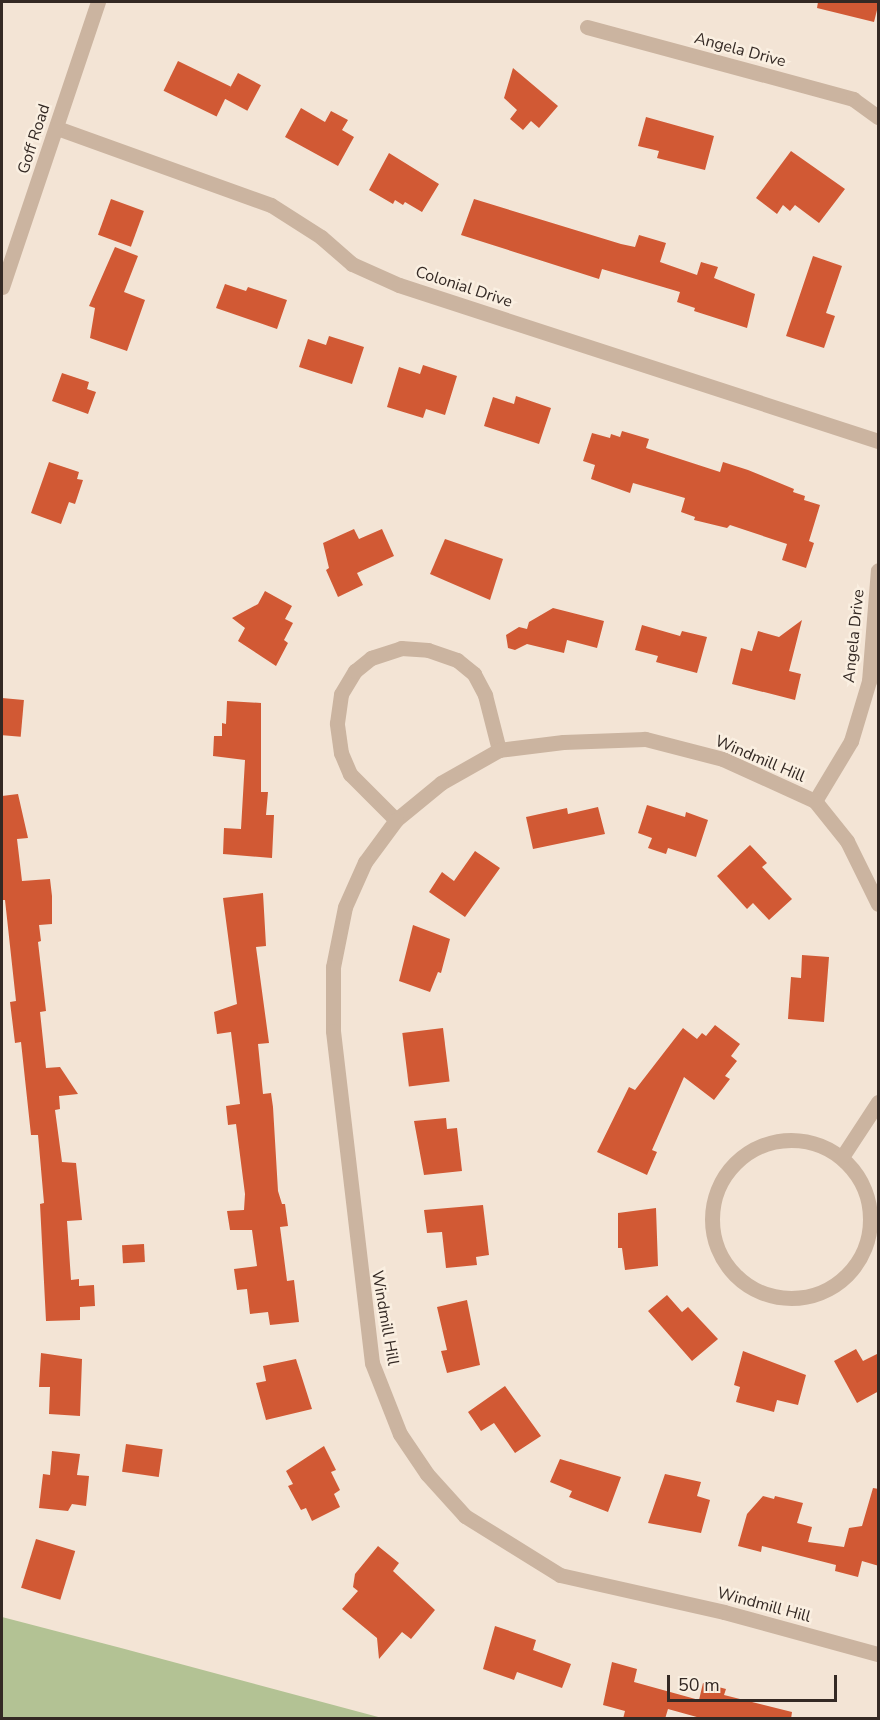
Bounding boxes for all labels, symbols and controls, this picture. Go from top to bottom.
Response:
street label: Angela Drive [692,29,788,71]
street label: Goff Road [14,102,54,176]
street label: Colonial Drive [413,262,515,312]
street label: Angela Drive [840,588,868,684]
street label: Windmill Hill [712,731,808,787]
street label: Windmill Hill [367,1269,403,1367]
street label: Windmill Hill [715,1583,813,1627]
scale bar [670,1663,840,1701]
text: 50 m [678,1673,720,1697]

